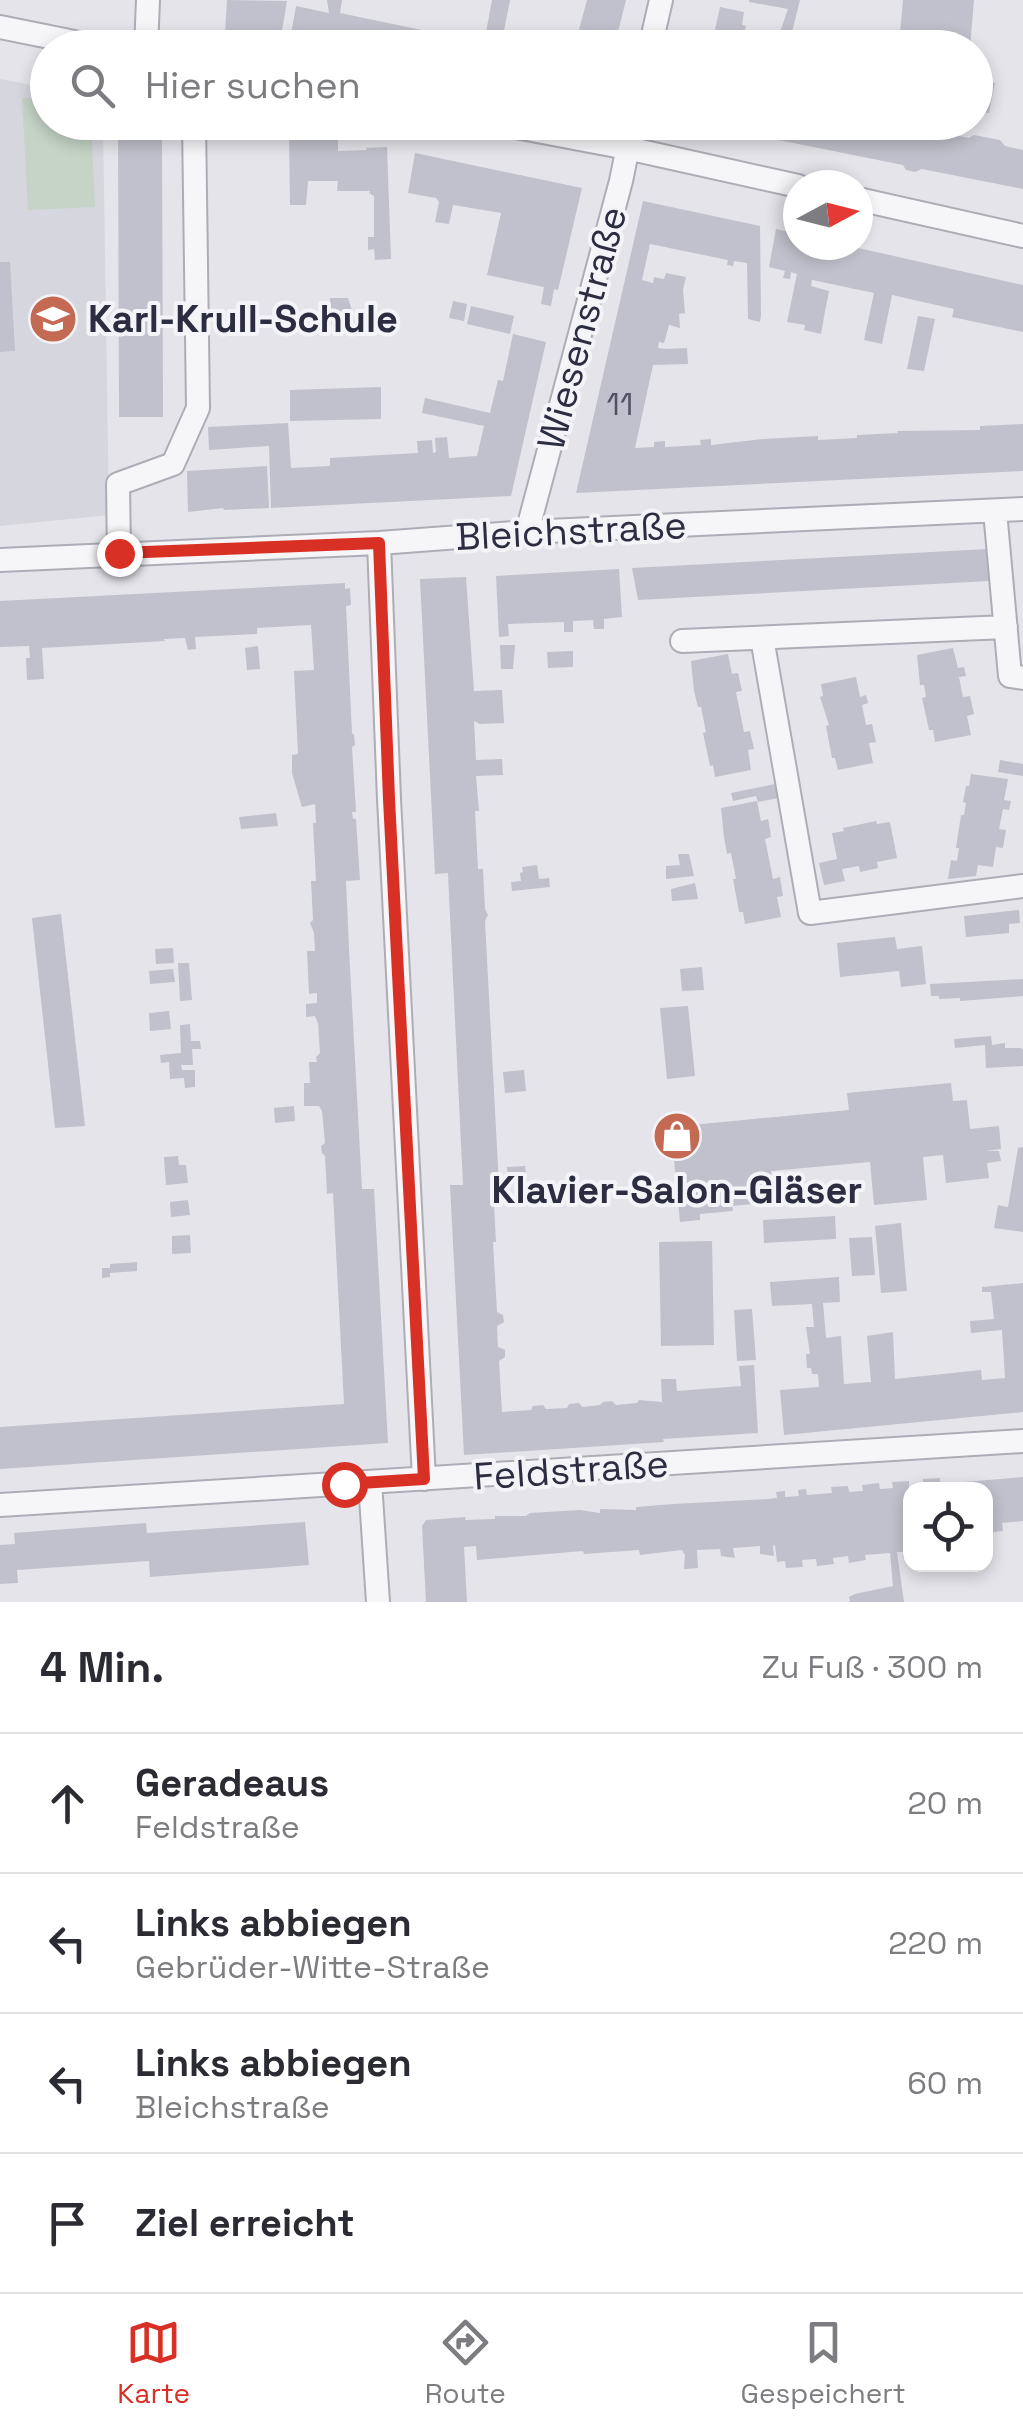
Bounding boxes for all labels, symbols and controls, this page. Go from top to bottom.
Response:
search box [30,30,993,140]
icon: search [65,58,120,113]
text: Hier suchen [145,61,361,109]
north arrow [783,170,873,260]
street label: Wiesenstraße [526,201,638,455]
school or university icon: Karl-Krull-Schule [27,293,79,345]
place label: Karl-Krull-Schule [88,295,398,343]
house number: 11 [607,384,633,424]
street label: Bleichstraße [454,501,688,561]
route end [97,531,143,577]
shop icon: Klavier-Salon-Gläser [651,1110,703,1162]
place label: Klavier-Salon-Gläser [492,1166,862,1214]
street label: Feldstraße [472,1439,670,1501]
route start [322,1462,368,1508]
map controls [903,1482,993,1572]
button: locate [903,1482,993,1572]
text: 4 Min. [40,1641,164,1694]
text: Zu Fuß · 300 m [761,1647,983,1687]
text: Geradeaus [135,1759,329,1807]
icon: ahead [40,1776,95,1831]
text: 20 m [907,1783,983,1823]
text: Feldstraße [135,1807,300,1847]
text: Links abbiegen [135,1899,412,1947]
icon: left [40,1916,95,1971]
text: 220 m [888,1923,983,1963]
text: Gebrüder-Witte-Straße [135,1947,490,1987]
text: Links abbiegen [135,2039,412,2087]
icon: left [40,2056,95,2111]
text: 60 m [907,2063,983,2103]
text: Bleichstraße [135,2087,330,2127]
icon: arrive [40,2196,95,2251]
text: Ziel erreicht [135,2199,355,2247]
tab: Karte [117,2315,190,2411]
tab: Route [425,2315,506,2411]
tab: Gespeichert [740,2315,906,2411]

